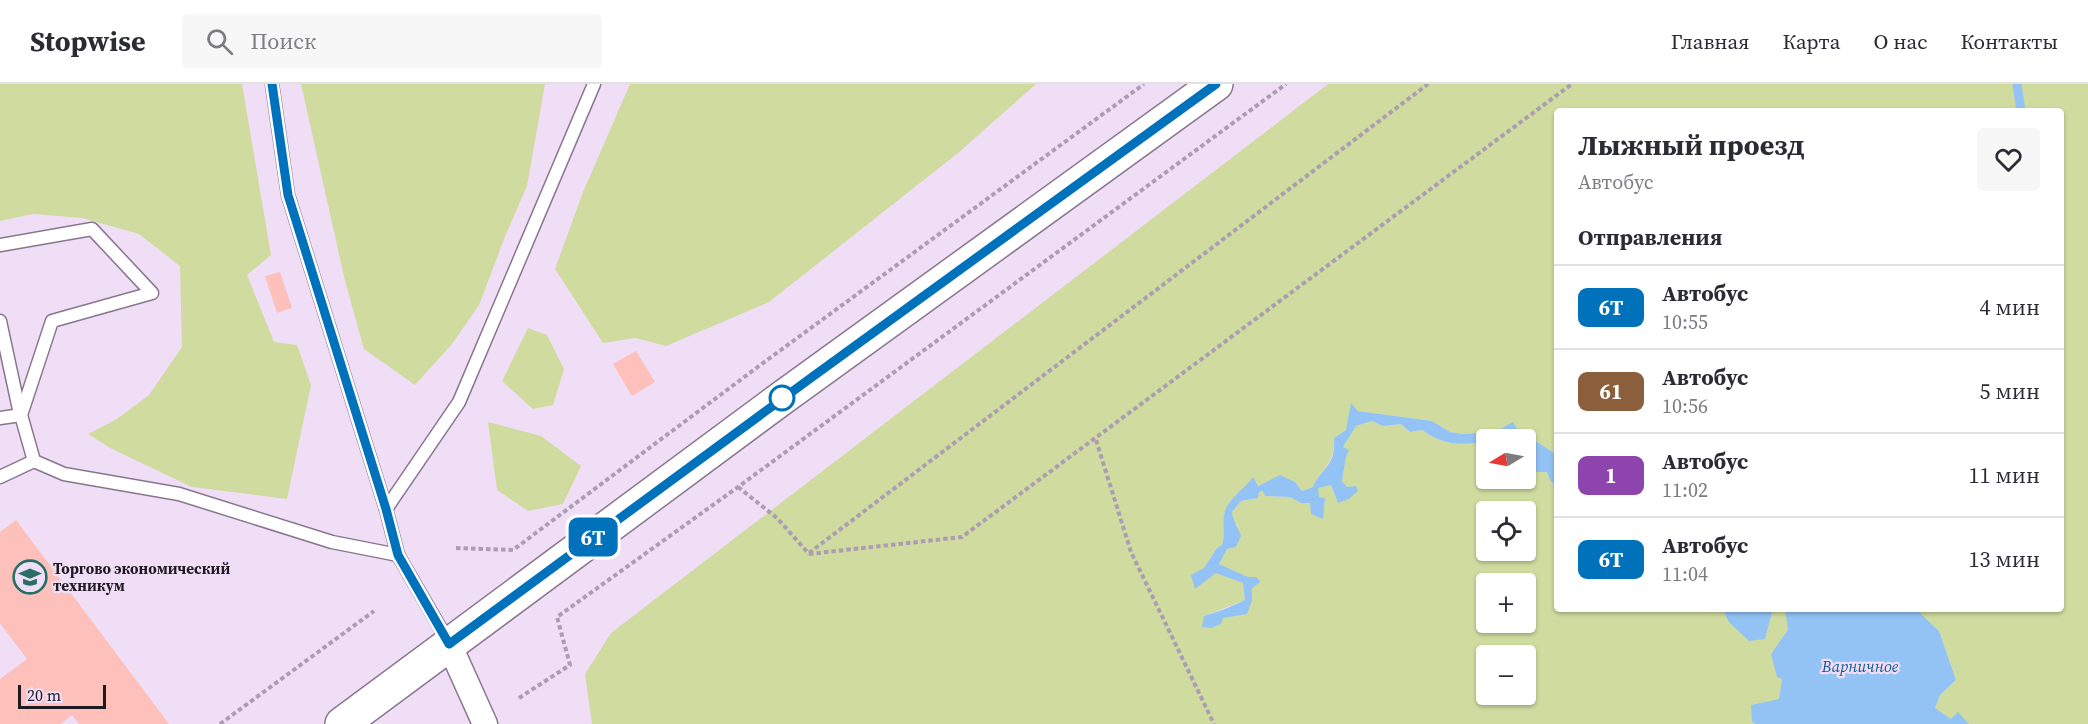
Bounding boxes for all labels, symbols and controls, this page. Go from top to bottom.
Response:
search box [182,14,602,68]
text: Stopwise [30,22,146,60]
icon: search [203,25,236,58]
text: Поиск [251,26,316,56]
text: Главная [1671,27,1749,56]
text: Карта [1782,27,1840,56]
text: О нас [1873,27,1927,56]
text: Контакты [1960,27,2058,56]
text: Лыжный проезд [1578,126,1805,164]
button: heart [1977,128,2040,191]
text: Автобус [1578,168,1654,196]
text: Отправления [1578,222,1722,252]
text: Автобус [1662,278,1748,308]
text: 4 мин [1979,292,2040,322]
text: 6Т [1599,293,1623,322]
text: 10:55 [1662,308,1708,336]
text: Автобус [1662,362,1748,392]
text: 5 мин [1979,376,2040,406]
text: 61 [1600,377,1622,406]
unlabelled marker [769,385,795,411]
text: 10:56 [1662,392,1708,420]
north arrow [1476,429,1536,489]
map controls [1476,429,1536,705]
text: Автобус [1662,446,1748,476]
text: 11 мин [1968,460,2040,490]
text: 1 [1605,461,1617,490]
text: 11:02 [1662,476,1708,504]
button: locate [1476,501,1536,561]
line badge: 6Т [566,518,620,556]
text: 6Т [581,523,605,552]
text: Автобус [1662,530,1748,560]
text: 13 мин [1968,544,2040,574]
text: 6Т [1599,545,1623,574]
place label: Торгово экономический техникум [53,558,230,596]
school or university icon: Торгово экономический техникум [12,559,48,595]
text: 11:04 [1662,560,1708,588]
button: + [1476,573,1536,633]
button: − [1476,645,1536,705]
water label: Варничное [1821,655,1899,677]
scale bar [18,682,106,710]
text: 20 m [27,684,61,706]

